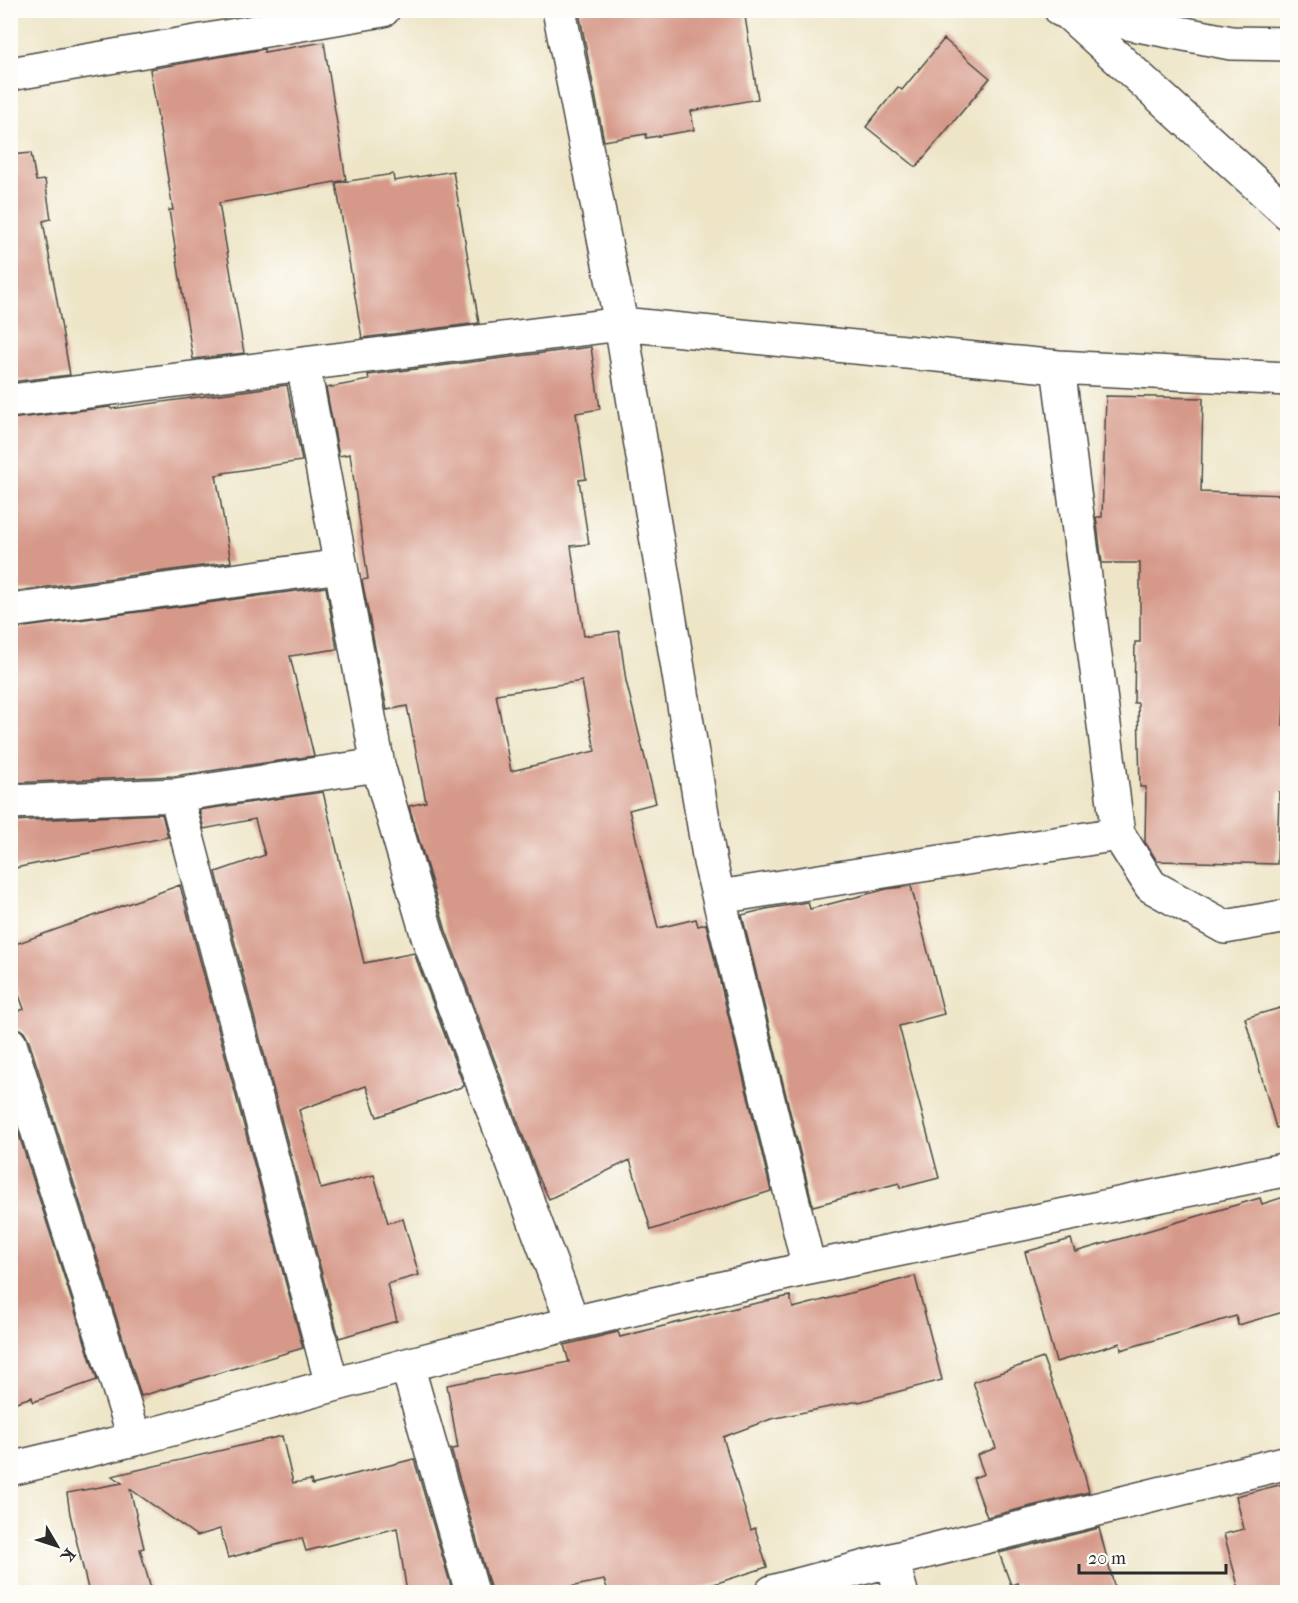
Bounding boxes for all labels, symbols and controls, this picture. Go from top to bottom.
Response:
north arrow [27,1516,87,1576]
scale bar [1079,1537,1226,1575]
text: K [56,1545,79,1567]
text: 20 m [1088,1548,1126,1569]

